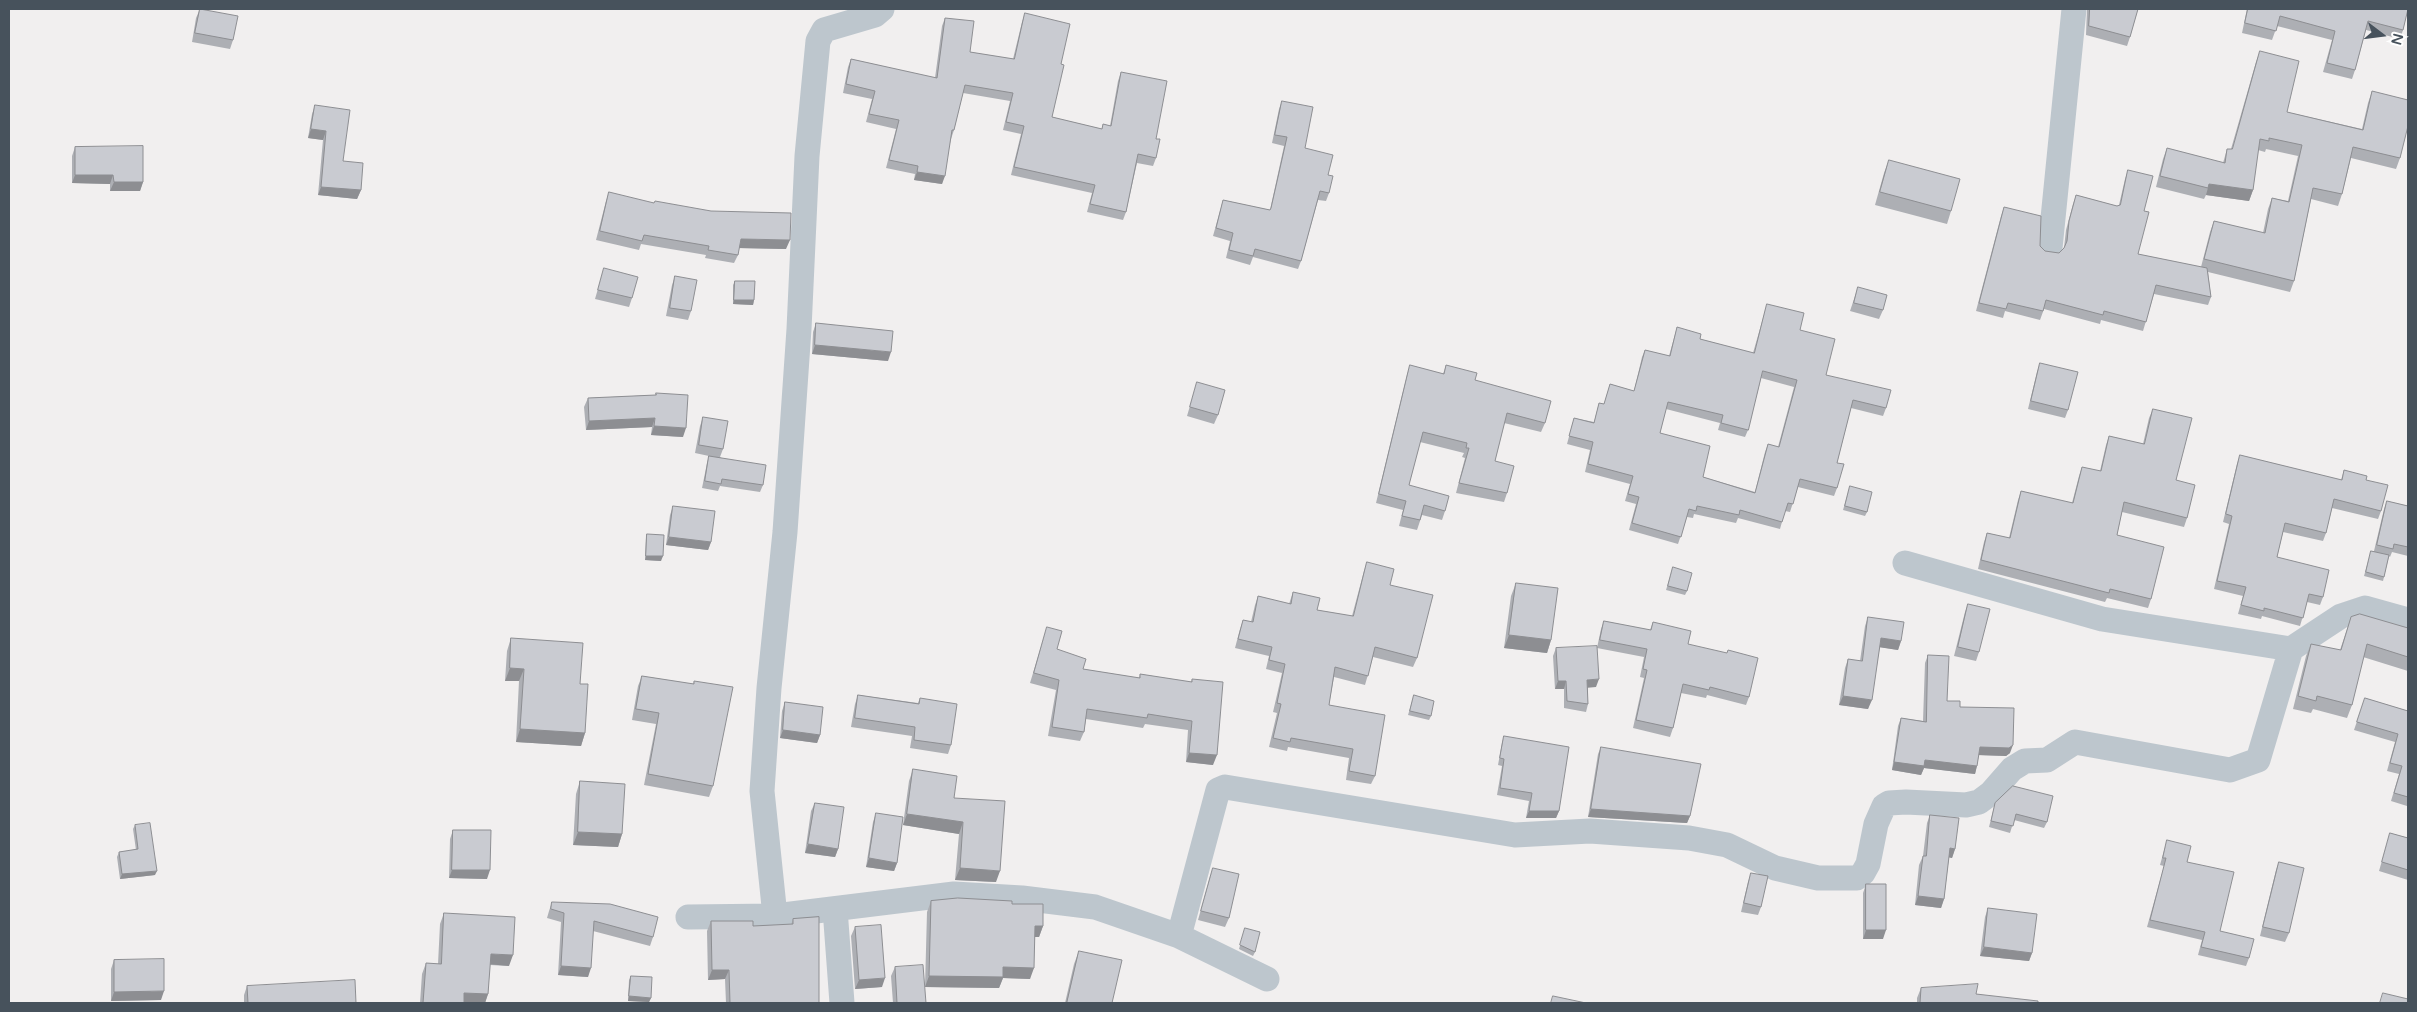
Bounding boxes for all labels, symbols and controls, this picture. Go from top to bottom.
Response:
north arrow [2357,10,2407,60]
text: N [2387,31,2407,47]

